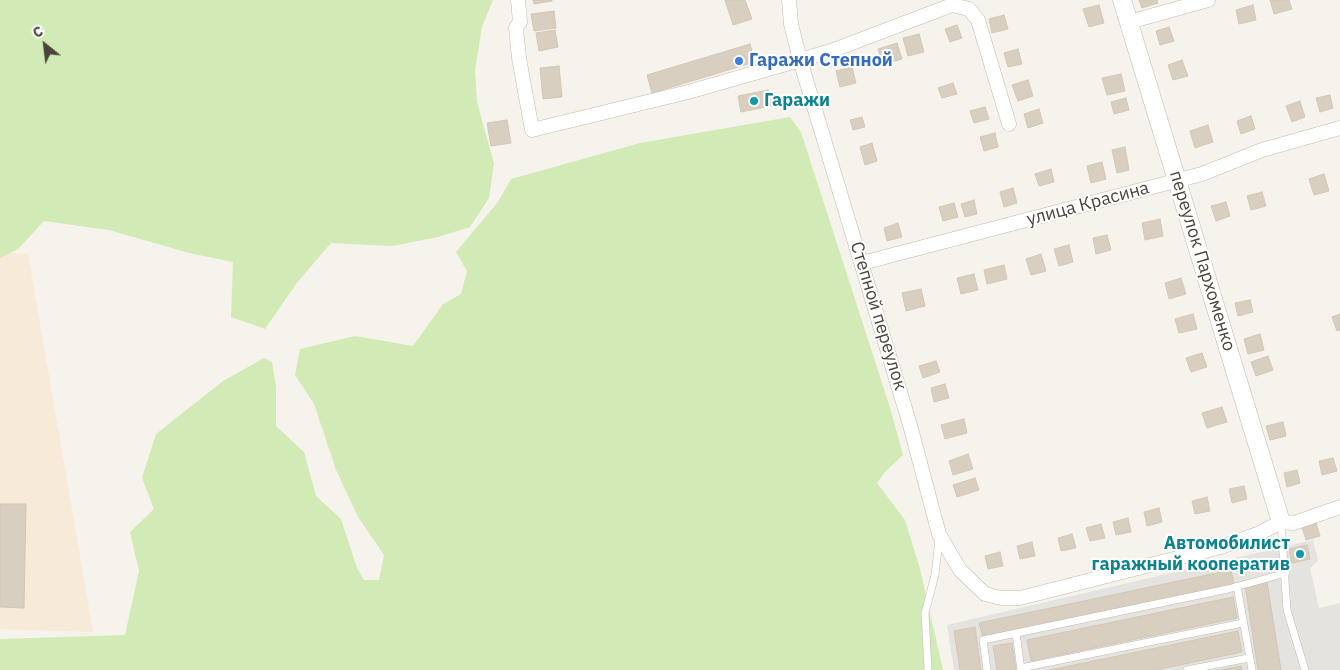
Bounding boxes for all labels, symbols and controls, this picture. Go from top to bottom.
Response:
north arrow [20,20,70,70]
text: С [29,22,46,42]
place label: Гаражи Степной [749,50,893,72]
marker: Гаражи Степной [733,55,745,67]
place label: Гаражи [764,90,830,112]
marker: Гаражи [748,95,760,107]
street label: переулок Пархоменко [1164,168,1240,354]
street label: улица Красина [1024,177,1152,231]
street label: Степной переулок [845,239,911,393]
place label: Автомобилист гаражный кооператив [1092,533,1290,576]
marker: Автомобилист гаражный кооператив [1294,548,1306,560]

